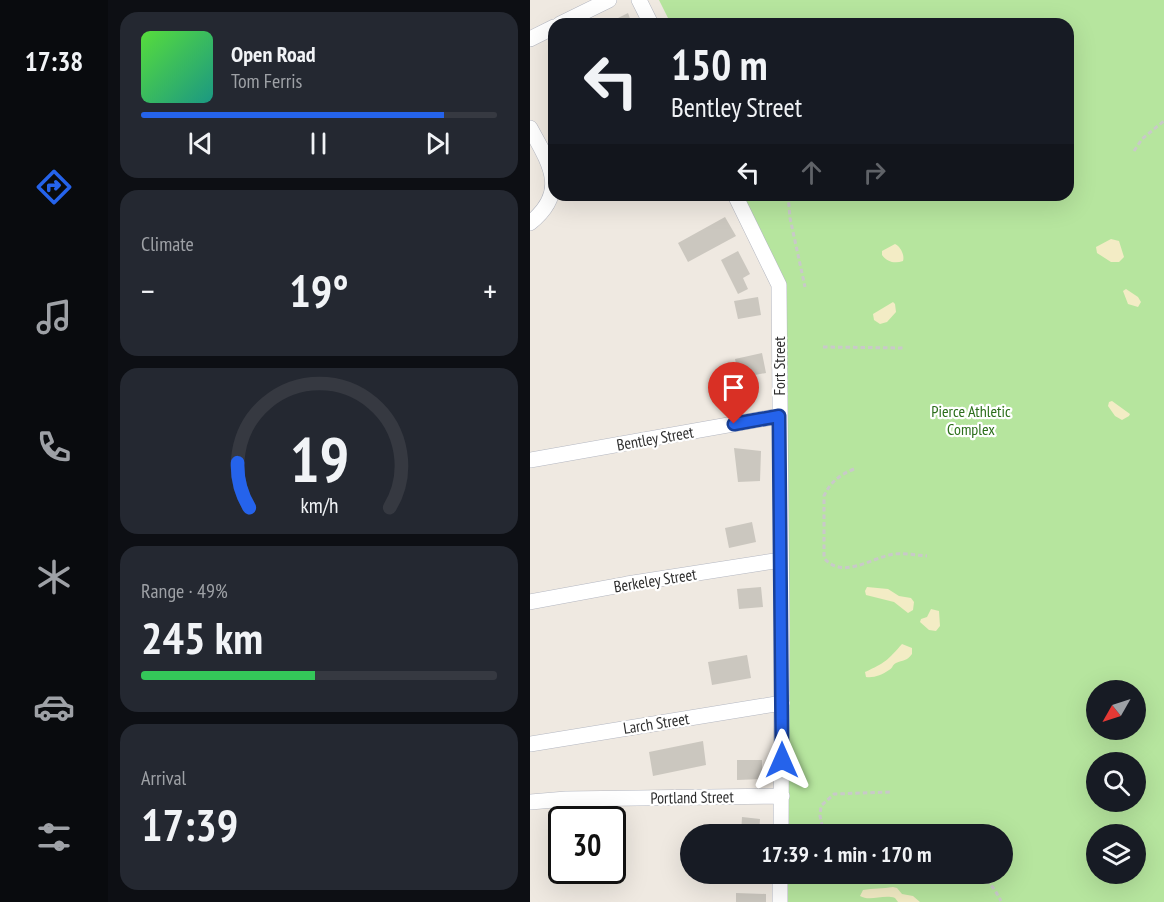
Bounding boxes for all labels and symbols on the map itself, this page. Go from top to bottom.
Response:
street label: Fort Street [769,336,789,396]
pin [708,362,759,424]
park label: Pierce Athletic Complex [931,401,1011,439]
street label: Bentley Street [615,421,696,455]
street label: Berkeley Street [612,564,698,596]
north arrow [1086,680,1146,740]
street label: Larch Street [622,708,691,738]
position arrow [750,728,814,792]
street label: Portland Street [650,786,734,808]
speed limit sign: 30 [548,806,626,884]

